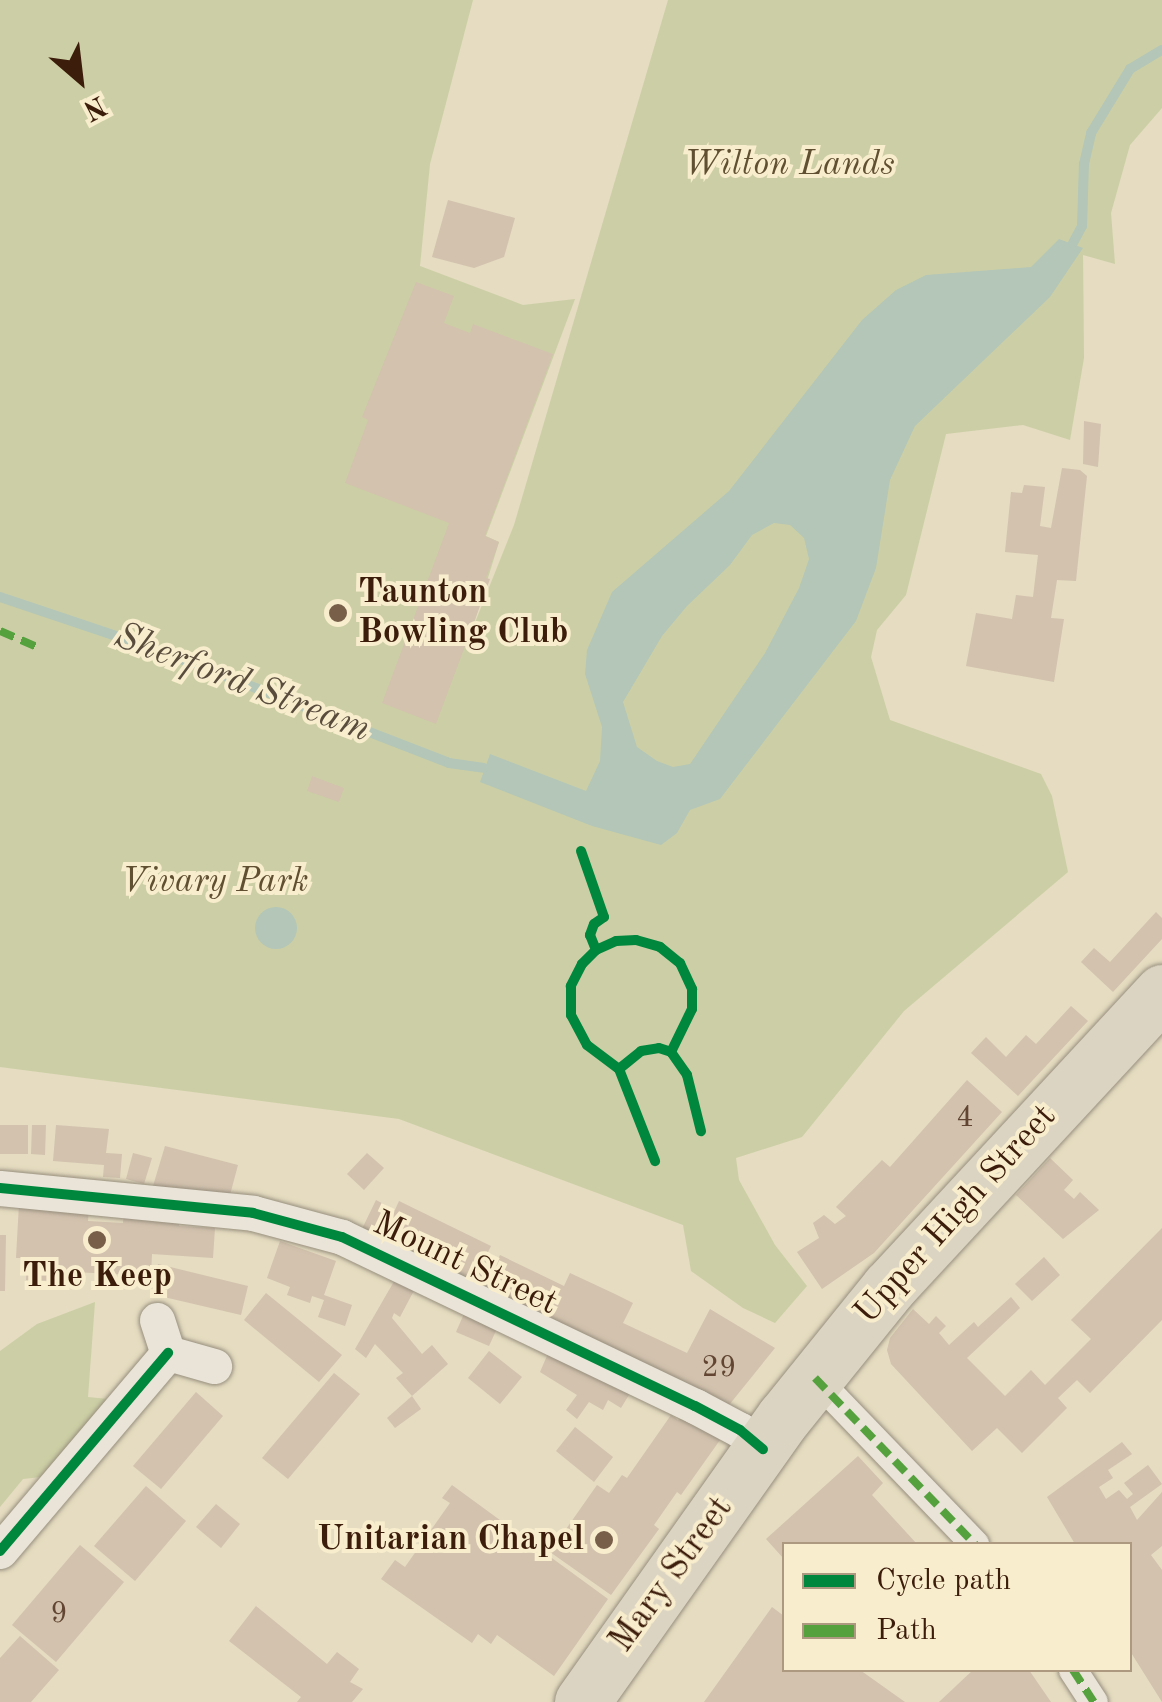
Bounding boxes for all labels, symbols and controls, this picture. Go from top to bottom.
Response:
north arrow [30,30,130,130]
text: N [78,89,110,124]
park label: Wilton Lands [683,144,895,186]
place label: Taunton Bowling Club [358,572,568,654]
marker: Taunton Bowling Club [327,602,349,624]
water label: Sherford Stream [108,614,376,754]
park label: Vivary Park [121,861,309,903]
street label: Upper High Street [846,1096,1066,1334]
house number: 4 [956,1100,974,1136]
street label: Mount Street [366,1203,564,1325]
marker: The Keep [86,1229,108,1251]
place label: The Keep [22,1256,172,1298]
house number: 29 [702,1350,736,1386]
street label: Mary Street [602,1489,742,1661]
place label: Unitarian Chapel [316,1519,584,1561]
marker: Unitarian Chapel [593,1529,615,1551]
legend [782,1542,1132,1672]
text: Cycle path [876,1566,1011,1596]
house number: 9 [50,1596,68,1632]
text: Path [876,1616,937,1646]

